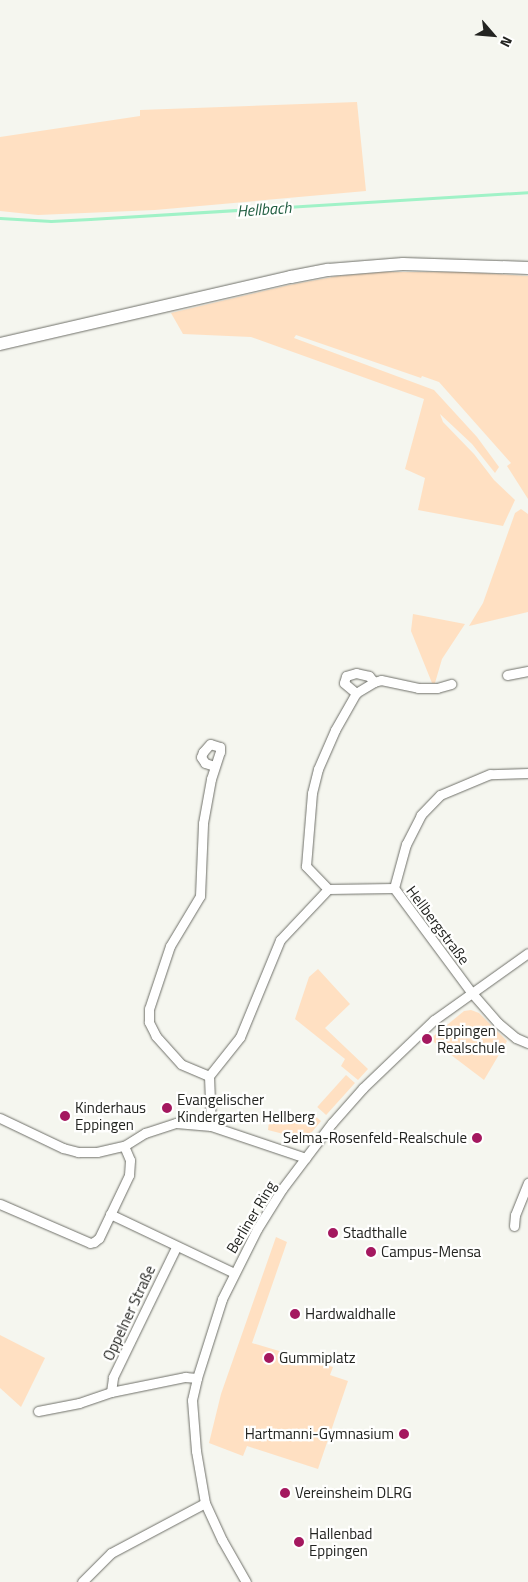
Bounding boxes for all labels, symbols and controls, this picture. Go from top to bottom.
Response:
north arrow [468,10,518,60]
text: N [495,33,518,51]
water label: Hellbach [236,198,292,220]
street label: Hellbergstraße [403,882,473,968]
place label: Eppingen Realschule [437,1021,505,1056]
marker: Eppingen Realschule [421,1033,433,1045]
place label: Evangelischer Kindergarten Hellberg [177,1090,315,1125]
place label: Kinderhaus Eppingen [75,1098,146,1133]
marker: Evangelischer Kindergarten Hellberg [161,1102,173,1114]
marker: Kinderhaus Eppingen [59,1110,71,1122]
place label: Selma-Rosenfeld-Realschule [283,1129,467,1147]
marker: Selma-Rosenfeld-Realschule [471,1132,483,1144]
street label: Berliner Ring [222,1178,280,1256]
place label: Stadthalle [343,1224,407,1242]
marker: Stadthalle [327,1227,339,1239]
place label: Campus-Mensa [381,1243,481,1261]
marker: Campus-Mensa [365,1246,377,1258]
street label: Oppelner Straße [99,1263,159,1363]
place label: Hardwaldhalle [305,1305,396,1323]
marker: Hardwaldhalle [289,1308,301,1320]
place label: Gummiplatz [279,1349,356,1367]
marker: Gummiplatz [263,1352,275,1364]
place label: Hartmanni-Gymnasium [245,1425,394,1443]
marker: Hartmanni-Gymnasium [398,1428,410,1440]
place label: Vereinsheim DLRG [295,1484,412,1502]
marker: Vereinsheim DLRG [279,1487,291,1499]
place label: Hallenbad Eppingen [309,1524,373,1559]
marker: Hallenbad Eppingen [293,1536,305,1548]

